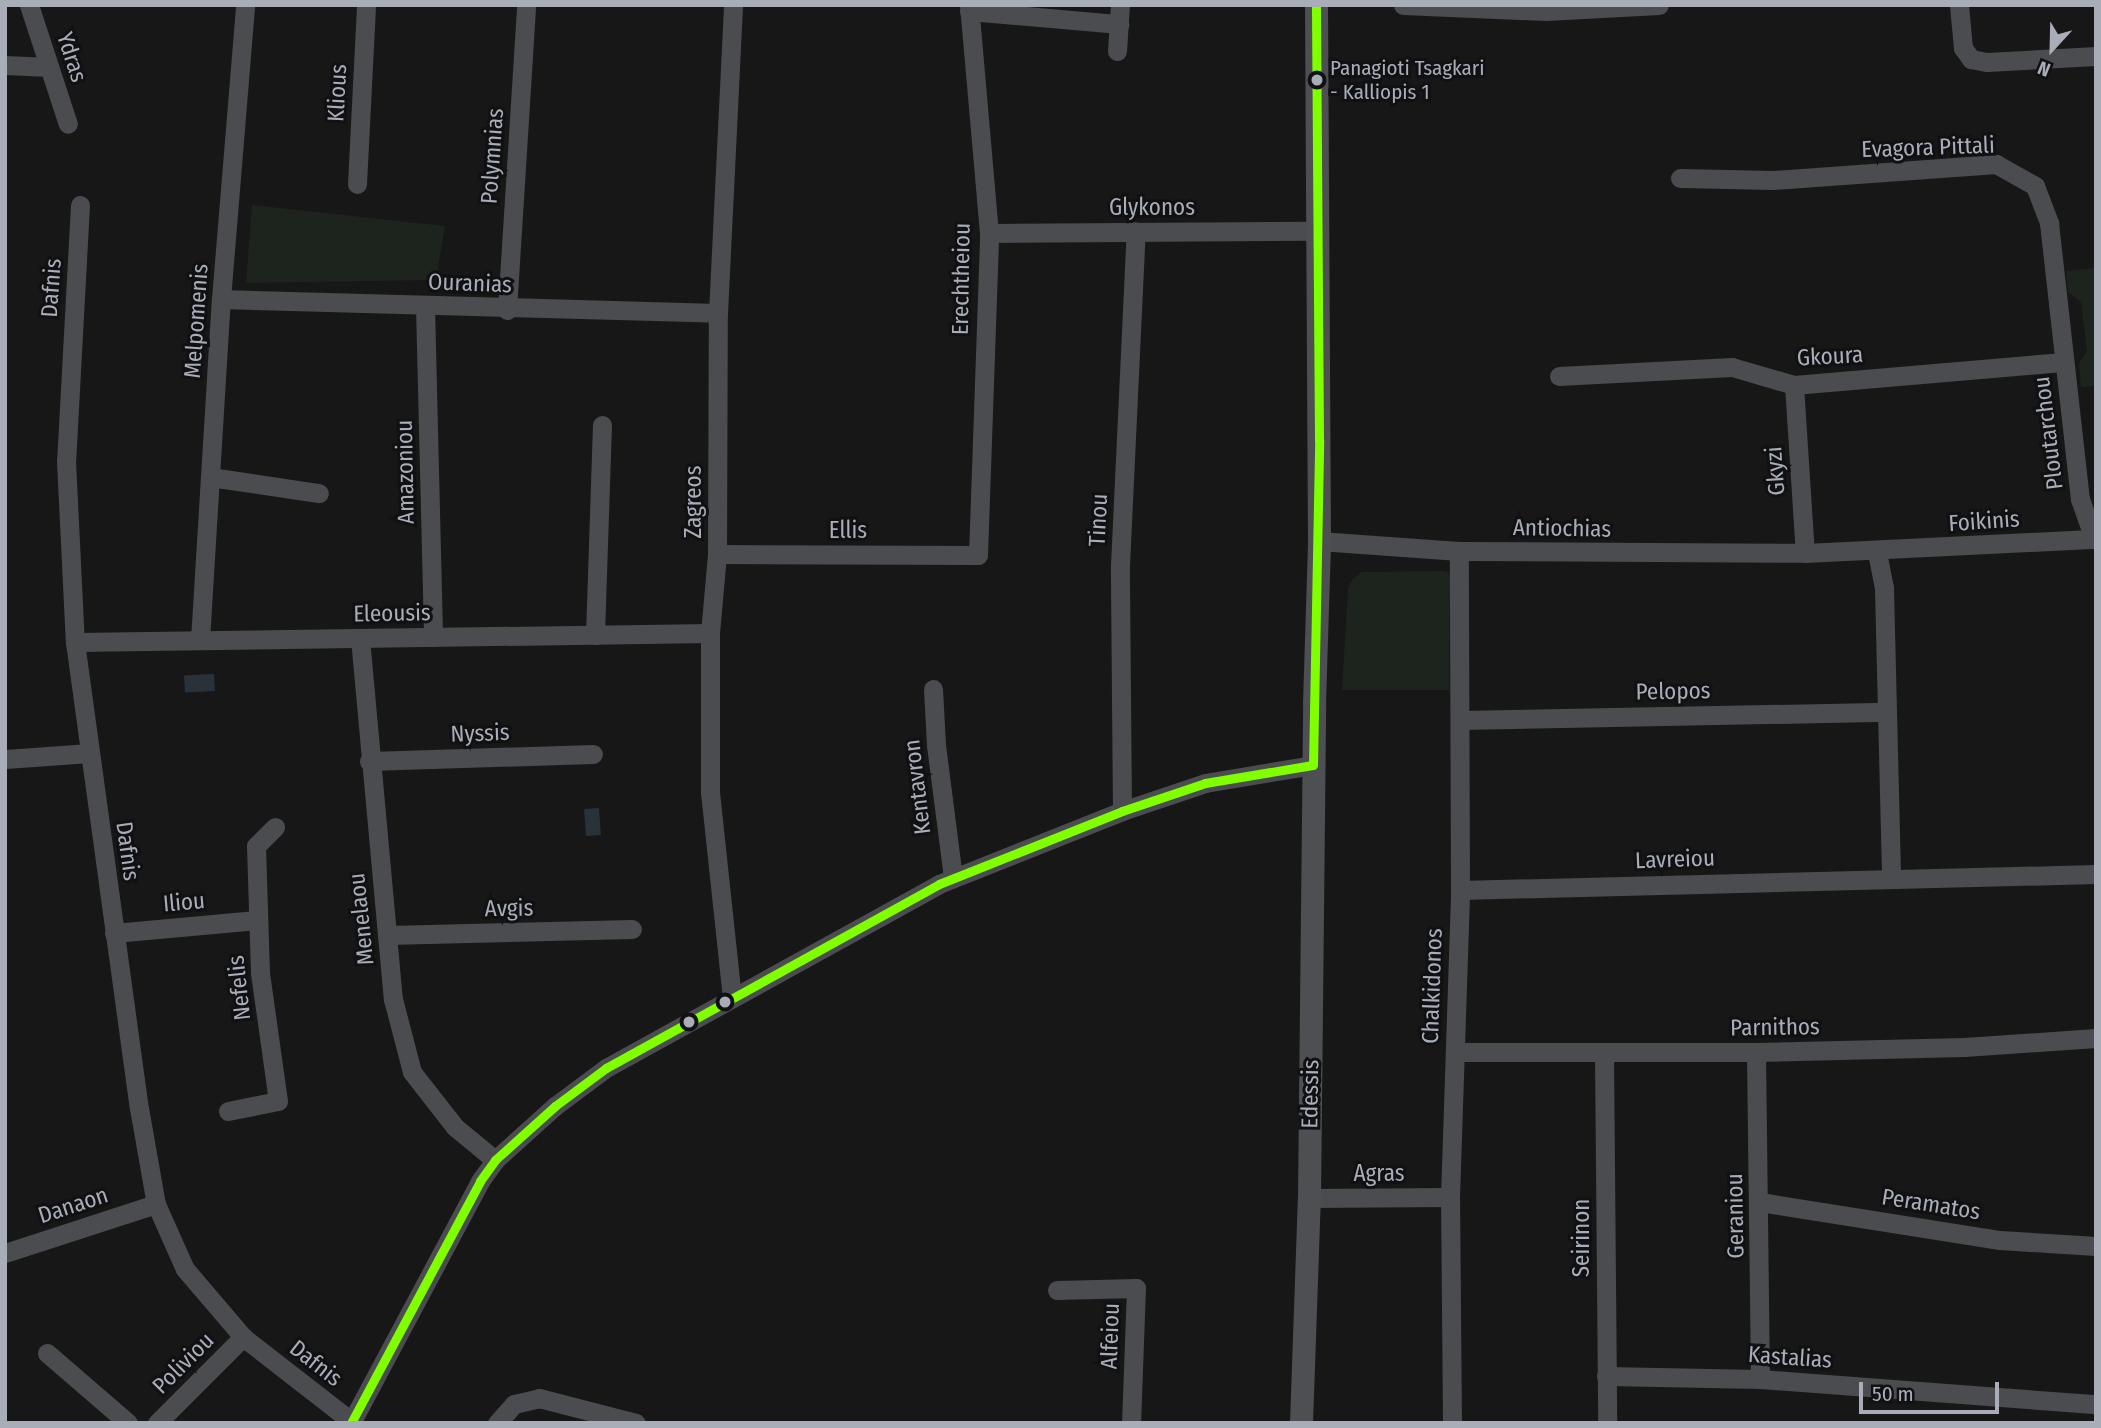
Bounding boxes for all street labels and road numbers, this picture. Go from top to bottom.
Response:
street label: Ydras [51,29,93,85]
street label: Klious [322,63,352,123]
street label: Polymnias [475,107,509,205]
street label: Evagora Pittali [1861,131,1995,163]
street label: Glykonos [1109,193,1195,221]
street label: Erechtheiou [946,223,976,335]
street label: Dafnis [35,258,67,318]
street label: Melpomenis [178,263,214,379]
street label: Ouranias [428,268,512,298]
street label: Gkoura [1796,340,1864,372]
street label: Ploutarchou [2027,375,2069,491]
street label: Amazoniou [390,420,420,524]
street label: Gkyzi [1760,446,1790,496]
street label: Zagreos [679,465,707,539]
street label: Tinou [1083,493,1113,547]
street label: Foikinis [1947,505,2021,537]
street label: Antiochias [1513,513,1611,543]
street label: Ellis [829,516,867,544]
street label: Eleousis [353,599,431,627]
street label: Pelopos [1635,677,1711,705]
street label: Nyssis [450,718,510,748]
street label: Kentavron [897,738,937,836]
street label: Dafnis [110,820,146,882]
street label: Lavreiou [1635,844,1715,874]
street label: Menelaou [342,872,380,966]
street label: Iliou [162,886,206,918]
street label: Avgis [484,894,534,922]
street label: Chalkidonos [1416,928,1448,1044]
street label: Nefelis [222,954,256,1022]
street label: Parnithos [1730,1012,1820,1042]
street label: Edessis [1296,1059,1324,1129]
street label: Agras [1353,1159,1405,1187]
street label: Geraniou [1720,1173,1750,1259]
street label: Danaon [34,1181,112,1229]
street label: Peramatos [1880,1183,1982,1225]
street label: Seirinon [1567,1199,1595,1277]
street label: Alfeiou [1095,1302,1125,1370]
street label: Poliviou [147,1327,219,1399]
street label: Dafnis [284,1334,348,1392]
street label: Kastalias [1747,1340,1833,1374]

